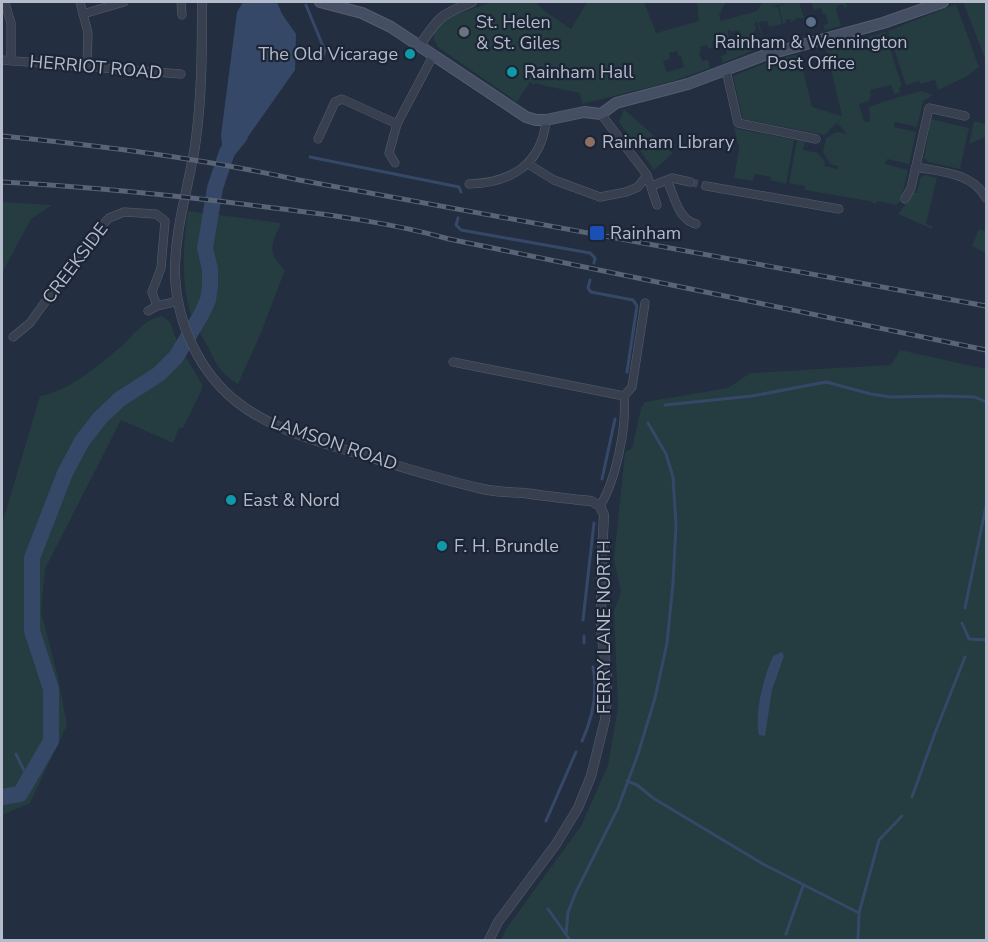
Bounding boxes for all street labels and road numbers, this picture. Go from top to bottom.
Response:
street label: HERRIOT ROAD [29,49,163,85]
street label: CREEKSIDE [37,218,113,308]
street label: LAMSON ROAD [267,410,401,476]
street label: FERRY LANE NORTH [592,540,616,714]

